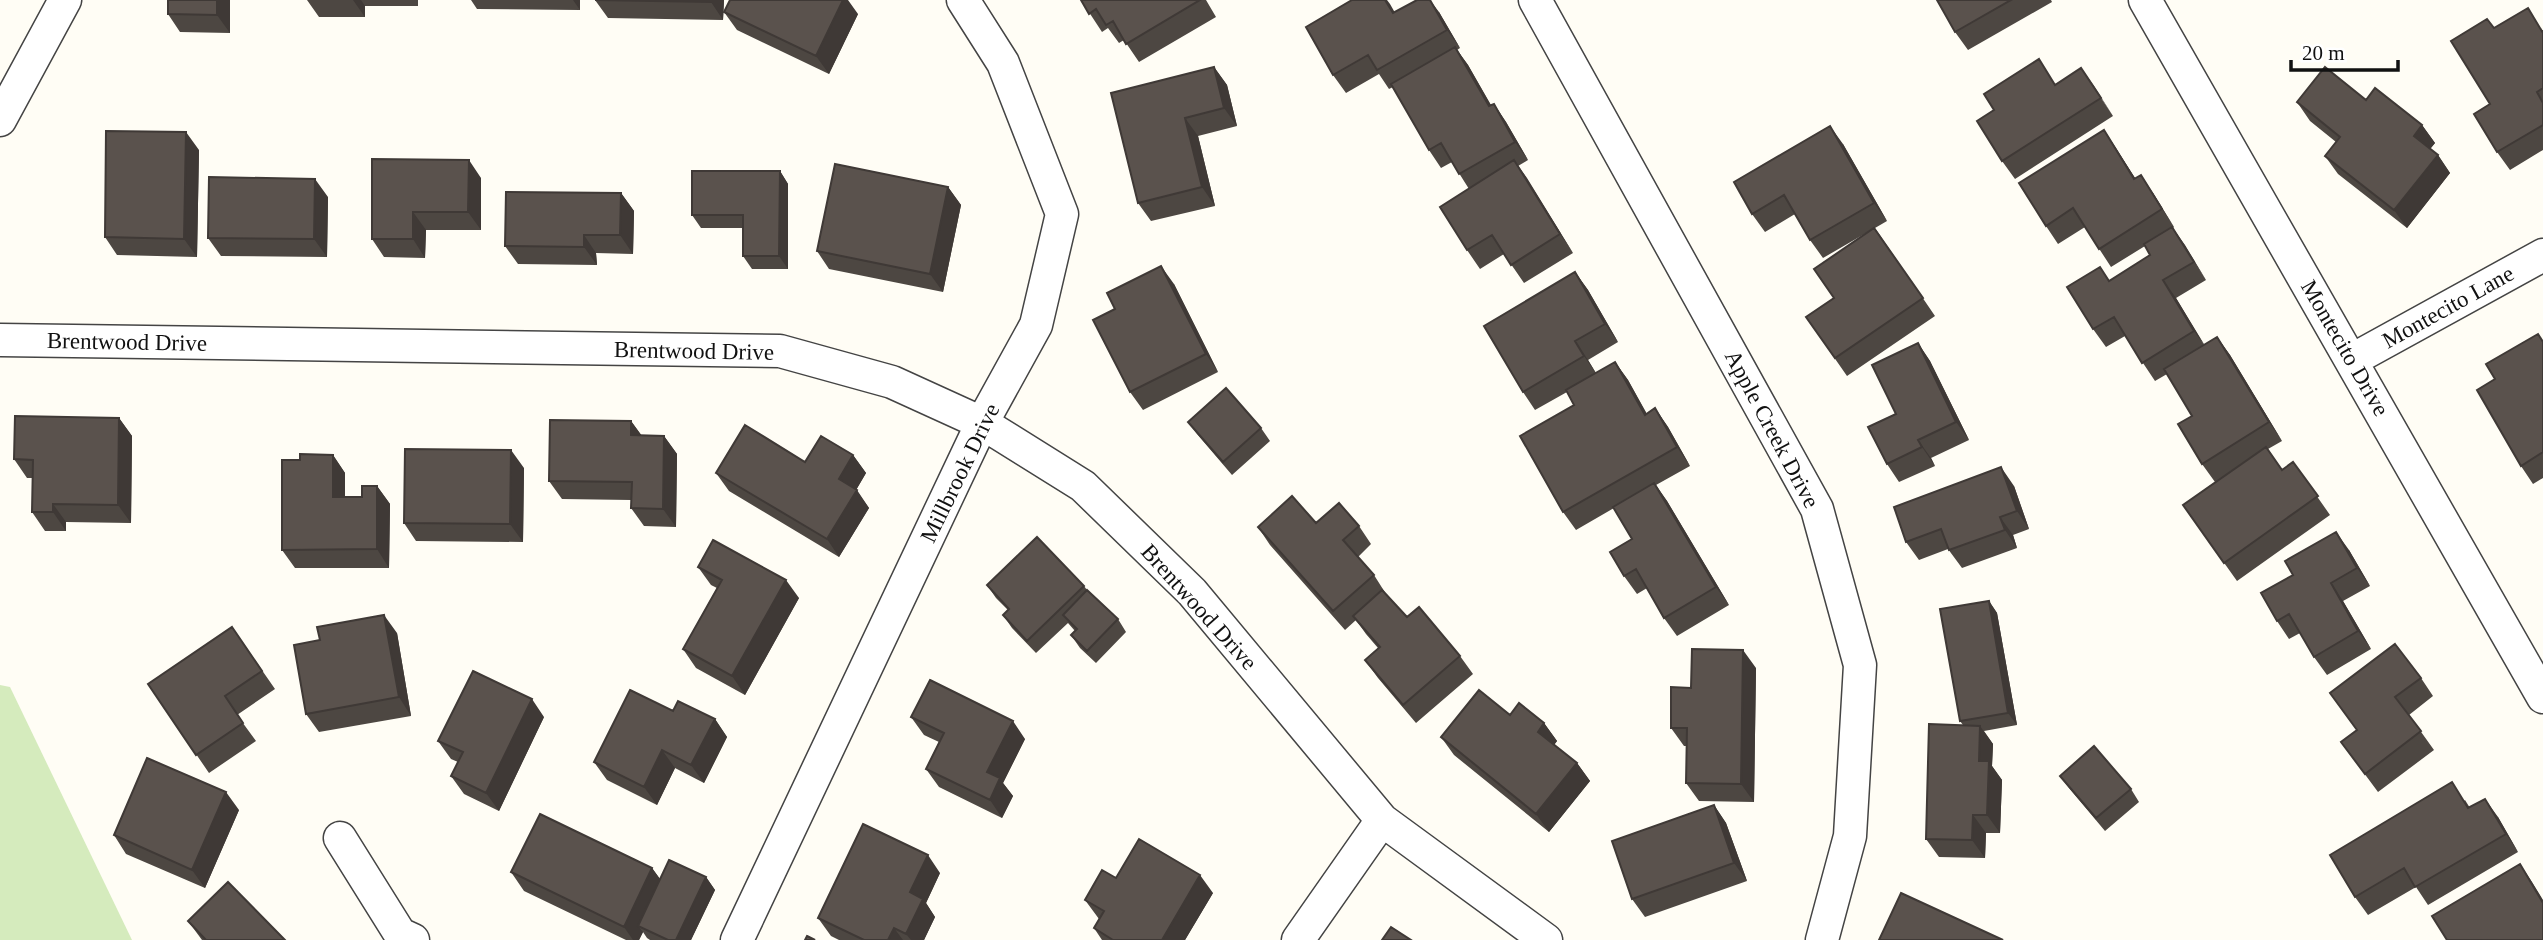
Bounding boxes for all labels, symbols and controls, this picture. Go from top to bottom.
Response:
scale bar [2291,28,2398,72]
text: 20 m [2302,41,2345,65]
street label: Montecito Lane [2378,261,2518,353]
street label: Montecito Drive [2296,276,2394,420]
street label: Brentwood Drive [47,328,207,356]
street label: Brentwood Drive [614,337,774,365]
street label: Apple Creek Drive [1720,346,1824,512]
street label: Millbrook Drive [916,399,1004,547]
street label: Brentwood Drive [1136,539,1262,675]

